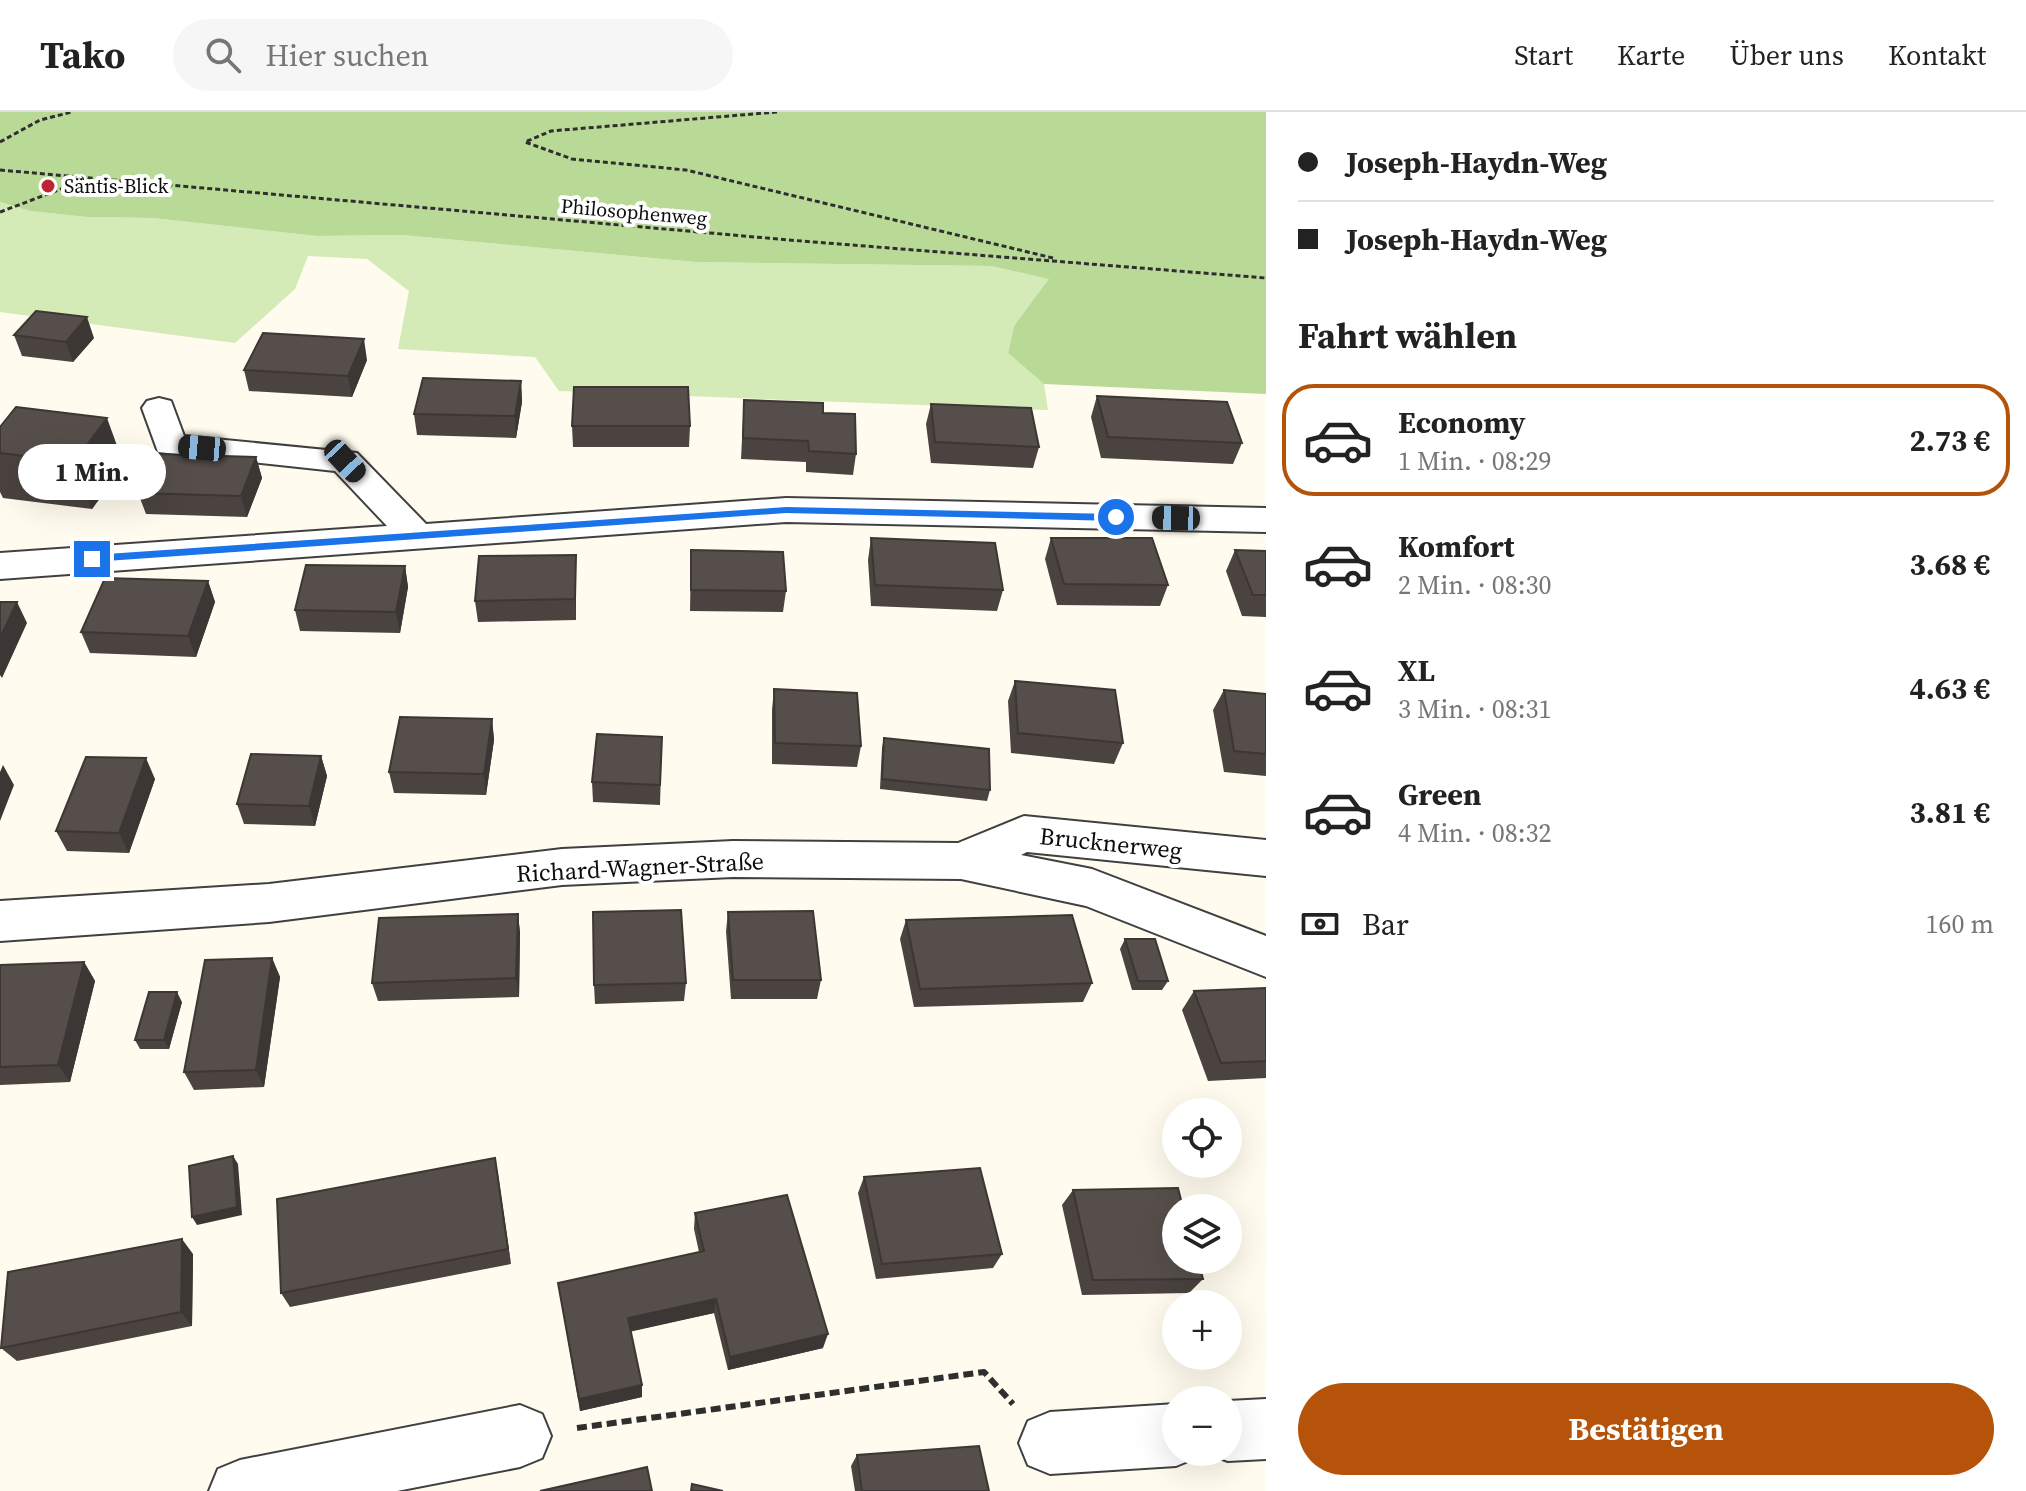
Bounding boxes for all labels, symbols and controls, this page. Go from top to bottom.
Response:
search box [173,19,733,91]
text: Tako [40,29,125,81]
icon: search [201,33,245,77]
text: Hier suchen [265,35,429,76]
text: Start [1514,36,1573,74]
text: Karte [1617,36,1685,74]
text: Über uns [1729,36,1844,74]
text: Kontakt [1888,36,1986,74]
text: Joseph-Haydn-Weg [1346,142,1607,183]
place label: Säntis-Blick [64,172,169,200]
marker: Säntis-Blick [39,177,57,195]
street label: Philosophenweg [560,192,708,232]
text: Joseph-Haydn-Weg [1346,219,1607,260]
text: Fahrt wählen [1298,311,1517,360]
text: Economy [1398,402,1526,443]
icon: car [1302,404,1374,476]
text: 2.73 € [1910,420,1990,461]
car [177,434,227,462]
car [320,435,370,487]
callout: 1 Min. [18,443,166,499]
text: 1 Min. · 08:29 [1398,443,1552,479]
text: 1 Min. [55,454,129,490]
route start [1098,499,1134,535]
car [1152,506,1200,530]
text: Komfort [1398,526,1515,567]
icon: car [1302,528,1374,600]
route end [74,541,110,577]
text: 3.68 € [1910,544,1990,585]
text: 2 Min. · 08:30 [1398,567,1552,603]
text: XL [1398,650,1435,691]
icon: car [1302,652,1374,724]
text: 4.63 € [1910,668,1990,709]
text: 3 Min. · 08:31 [1398,691,1552,727]
text: Green [1398,774,1481,815]
icon: car [1302,776,1374,848]
text: 3.81 € [1910,792,1990,833]
text: 4 Min. · 08:32 [1398,815,1552,851]
street label: Brucknerweg [1038,819,1184,867]
street label: Richard-Wagner-Straße [515,844,765,890]
icon: cash [1298,902,1342,946]
text: Bar [1362,904,1409,945]
text: 160 m [1926,906,1994,942]
map controls [1162,1098,1242,1466]
button: locate [1162,1098,1242,1178]
button: layers [1162,1194,1242,1274]
button: + [1162,1290,1242,1370]
button: Bestätigen [1298,1383,1994,1475]
button: − [1162,1386,1242,1466]

